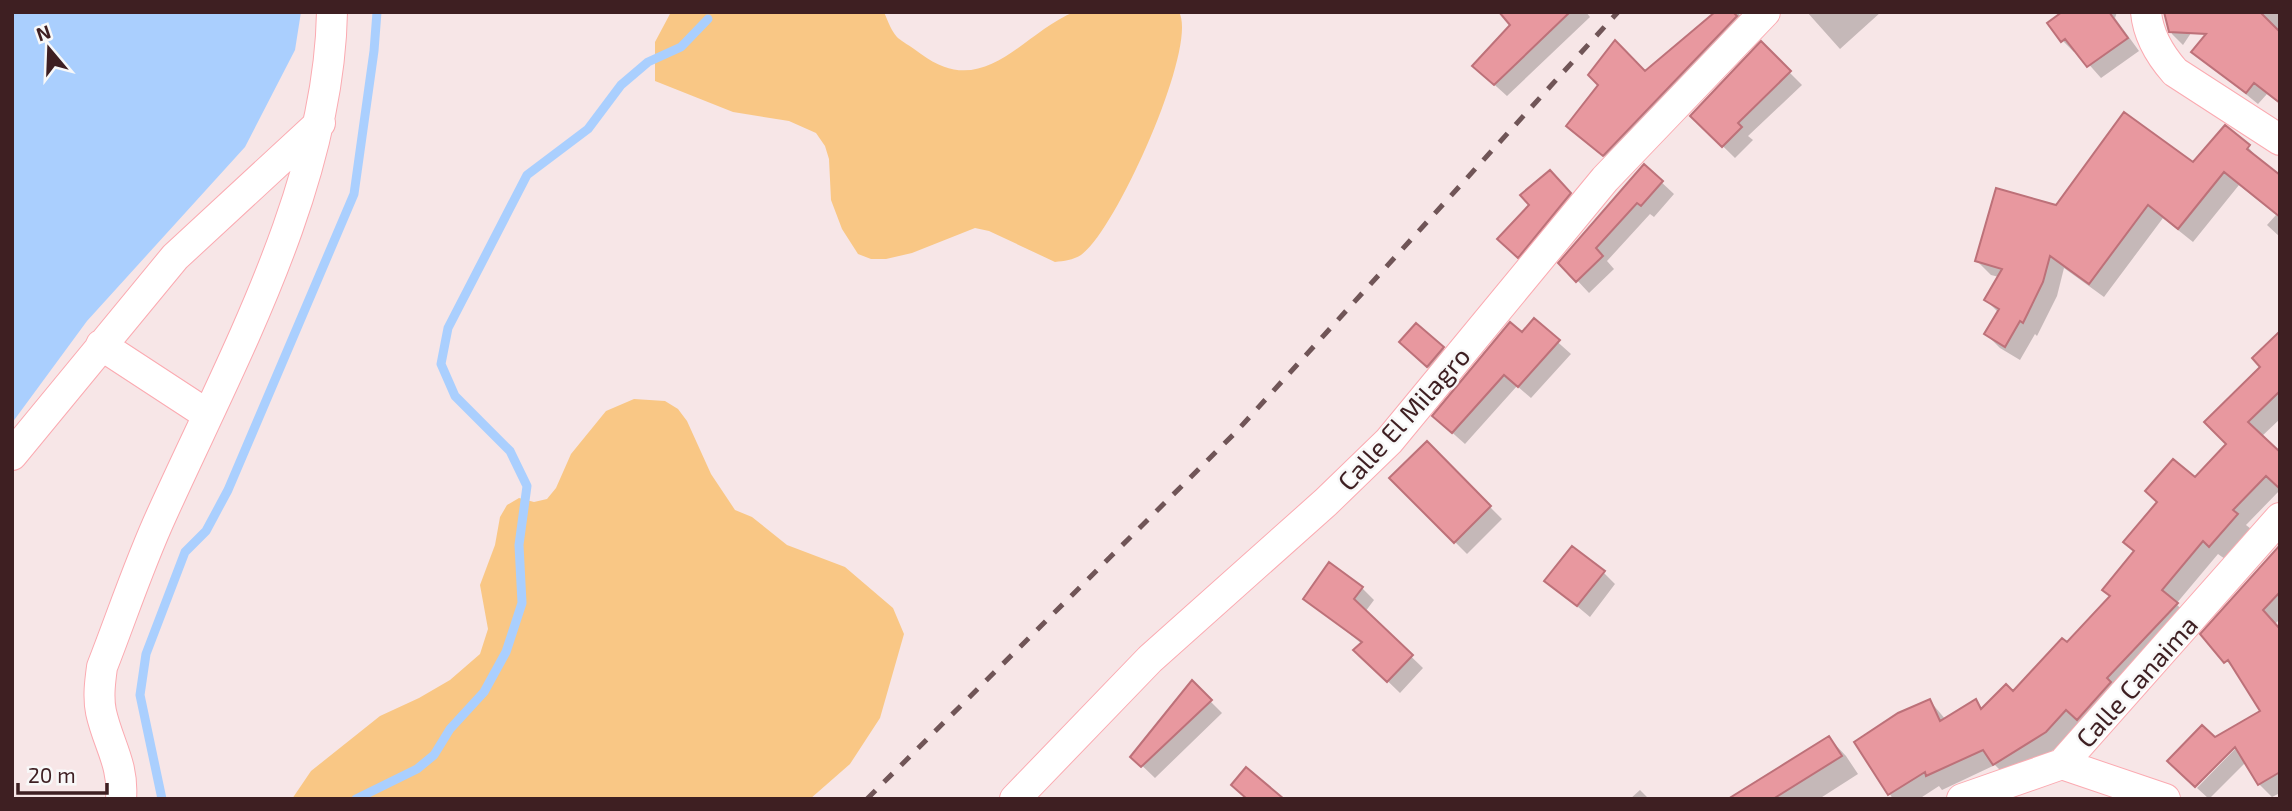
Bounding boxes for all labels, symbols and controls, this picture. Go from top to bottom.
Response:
north arrow [14,14,84,84]
text: N [33,19,54,46]
street label: Calle El Milagro [1330,340,1476,496]
street label: Calle Canaima [2069,609,2203,753]
scale bar [18,752,107,796]
text: 20 m [28,762,76,787]

